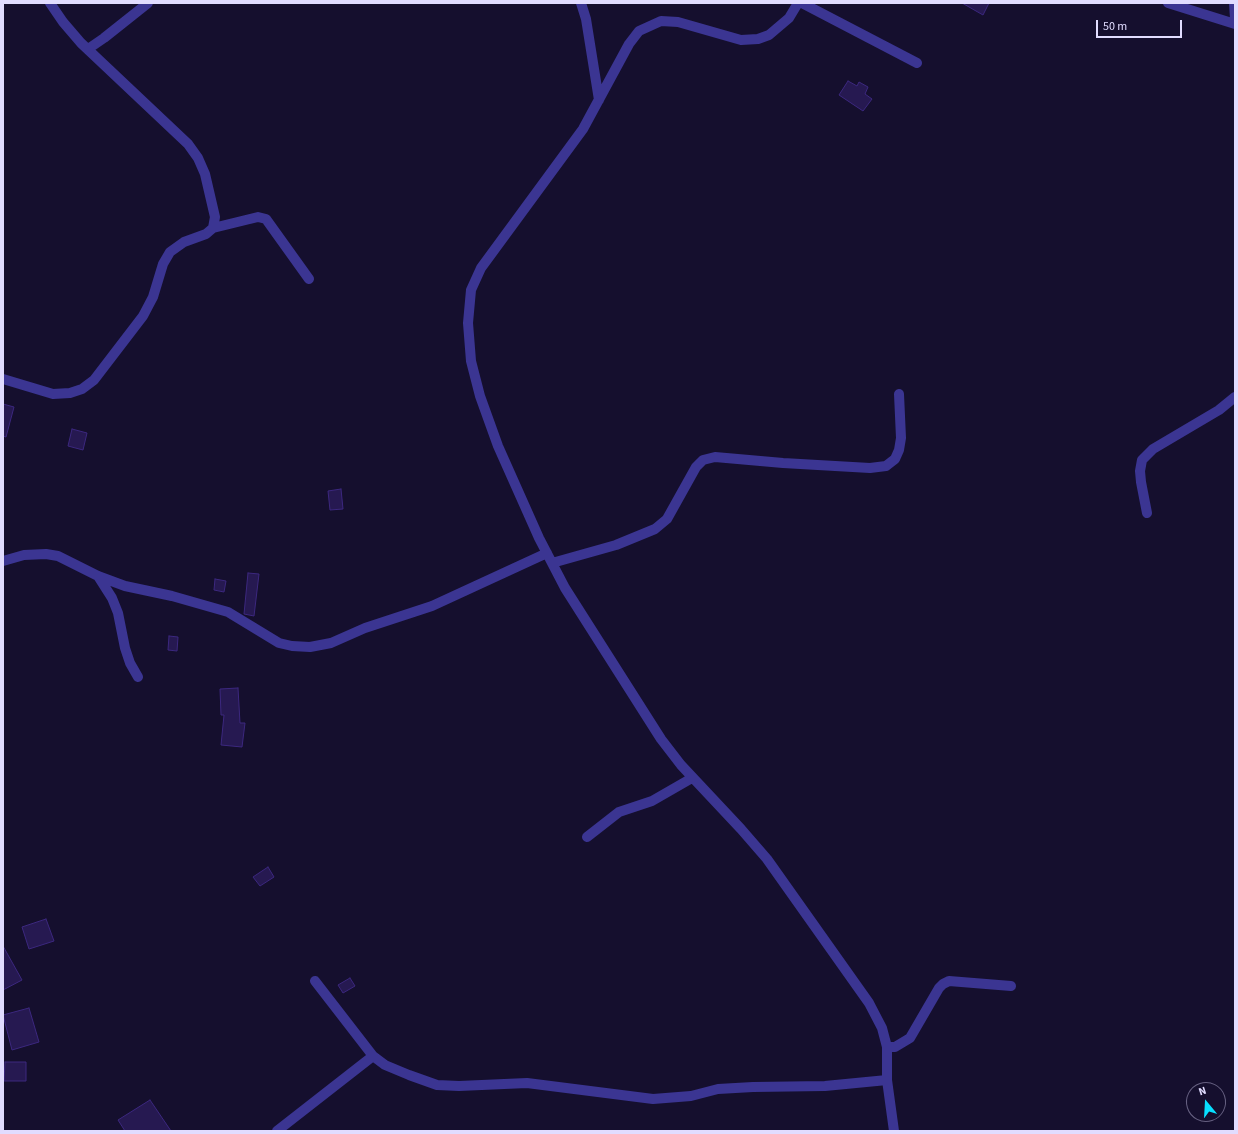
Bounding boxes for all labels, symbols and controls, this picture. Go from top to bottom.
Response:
scale bar [1098,12,1184,38]
text: 50 m [1103,18,1127,35]
north arrow [1186,1082,1226,1122]
text: N [1197,1083,1208,1099]

